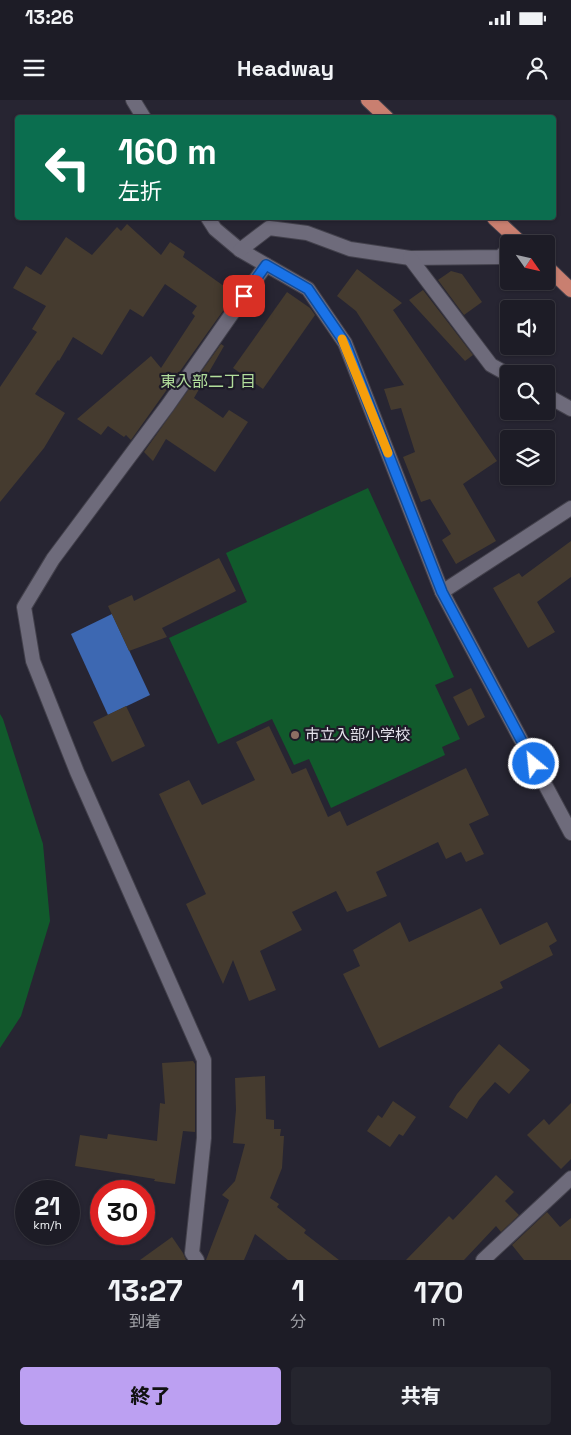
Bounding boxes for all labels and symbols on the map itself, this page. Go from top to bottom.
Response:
north arrow [500,235,555,290]
pin [223,275,265,317]
district label: 東入部二丁目 [160,371,256,392]
place label: 市立入部小学校 [305,725,410,744]
marker: 市立入部小学校 [289,729,301,741]
position arrow [507,737,559,789]
speed limit sign: 30 [90,1180,155,1245]

